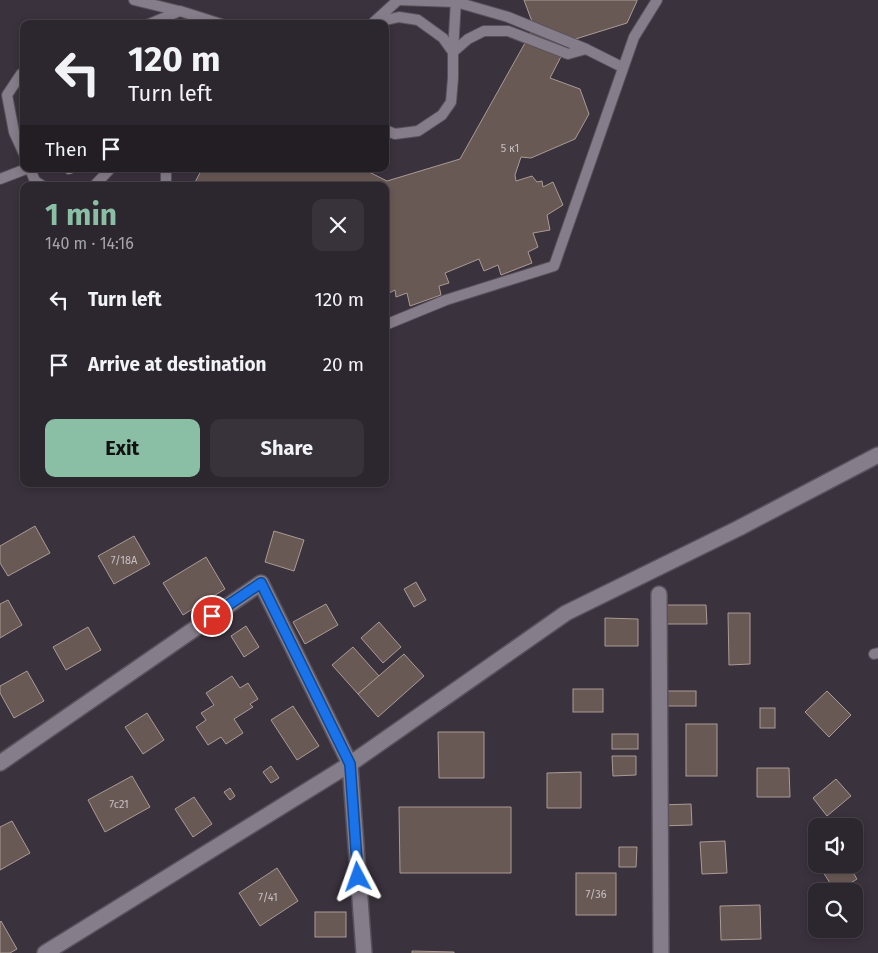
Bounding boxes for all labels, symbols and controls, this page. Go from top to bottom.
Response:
text: 120 m [128,38,221,80]
icon: left [45,40,110,105]
text: Turn left [128,80,212,107]
icon: arrive [97,135,125,163]
text: Then [45,138,87,161]
house number: 5 к1 [501,142,519,155]
text: 1 min [45,197,117,233]
button: close [312,199,364,251]
text: 140 m · 14:16 [45,234,134,253]
icon: left [45,286,73,314]
text: Turn left [88,288,162,311]
text: 120 m [314,288,364,311]
icon: arrive [45,351,73,379]
text: Arrive at destination [88,353,267,376]
text: 20 m [323,353,364,376]
button: Exit [45,419,200,477]
button: Share [210,419,364,477]
house number: 7/18А [111,554,138,567]
pin [191,595,233,637]
icon: arrive [198,602,226,630]
house number: 7с21 [109,798,129,811]
map controls [808,818,863,938]
button: sound [808,818,863,873]
position arrow [331,850,383,902]
button: search [808,883,863,938]
house number: 7/36 [585,888,607,901]
house number: 7/41 [258,891,278,904]

